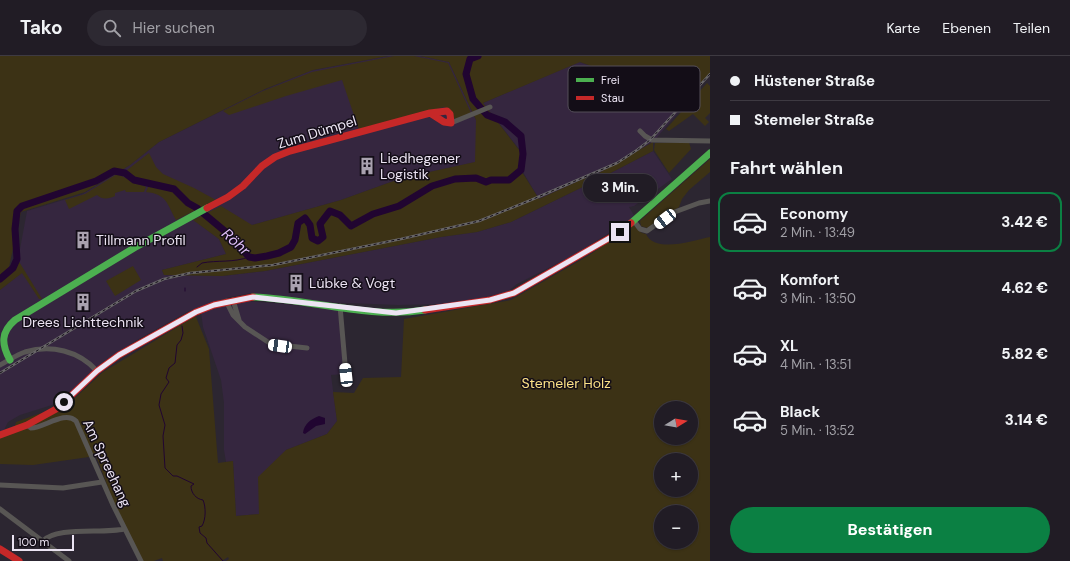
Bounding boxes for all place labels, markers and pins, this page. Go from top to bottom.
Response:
place label: Liedhegener Logistik [380,149,460,183]
building icon: Liedhegener Logistik [357,156,377,176]
building icon: Tillmann Profil [73,230,93,250]
place label: Tillmann Profil [96,231,186,249]
building icon: Lübke & Vogt [286,273,306,293]
place label: Lübke & Vogt [309,274,395,292]
building icon: Drees Lichttechnik [73,292,93,312]
place label: Drees Lichttechnik [22,313,144,331]

